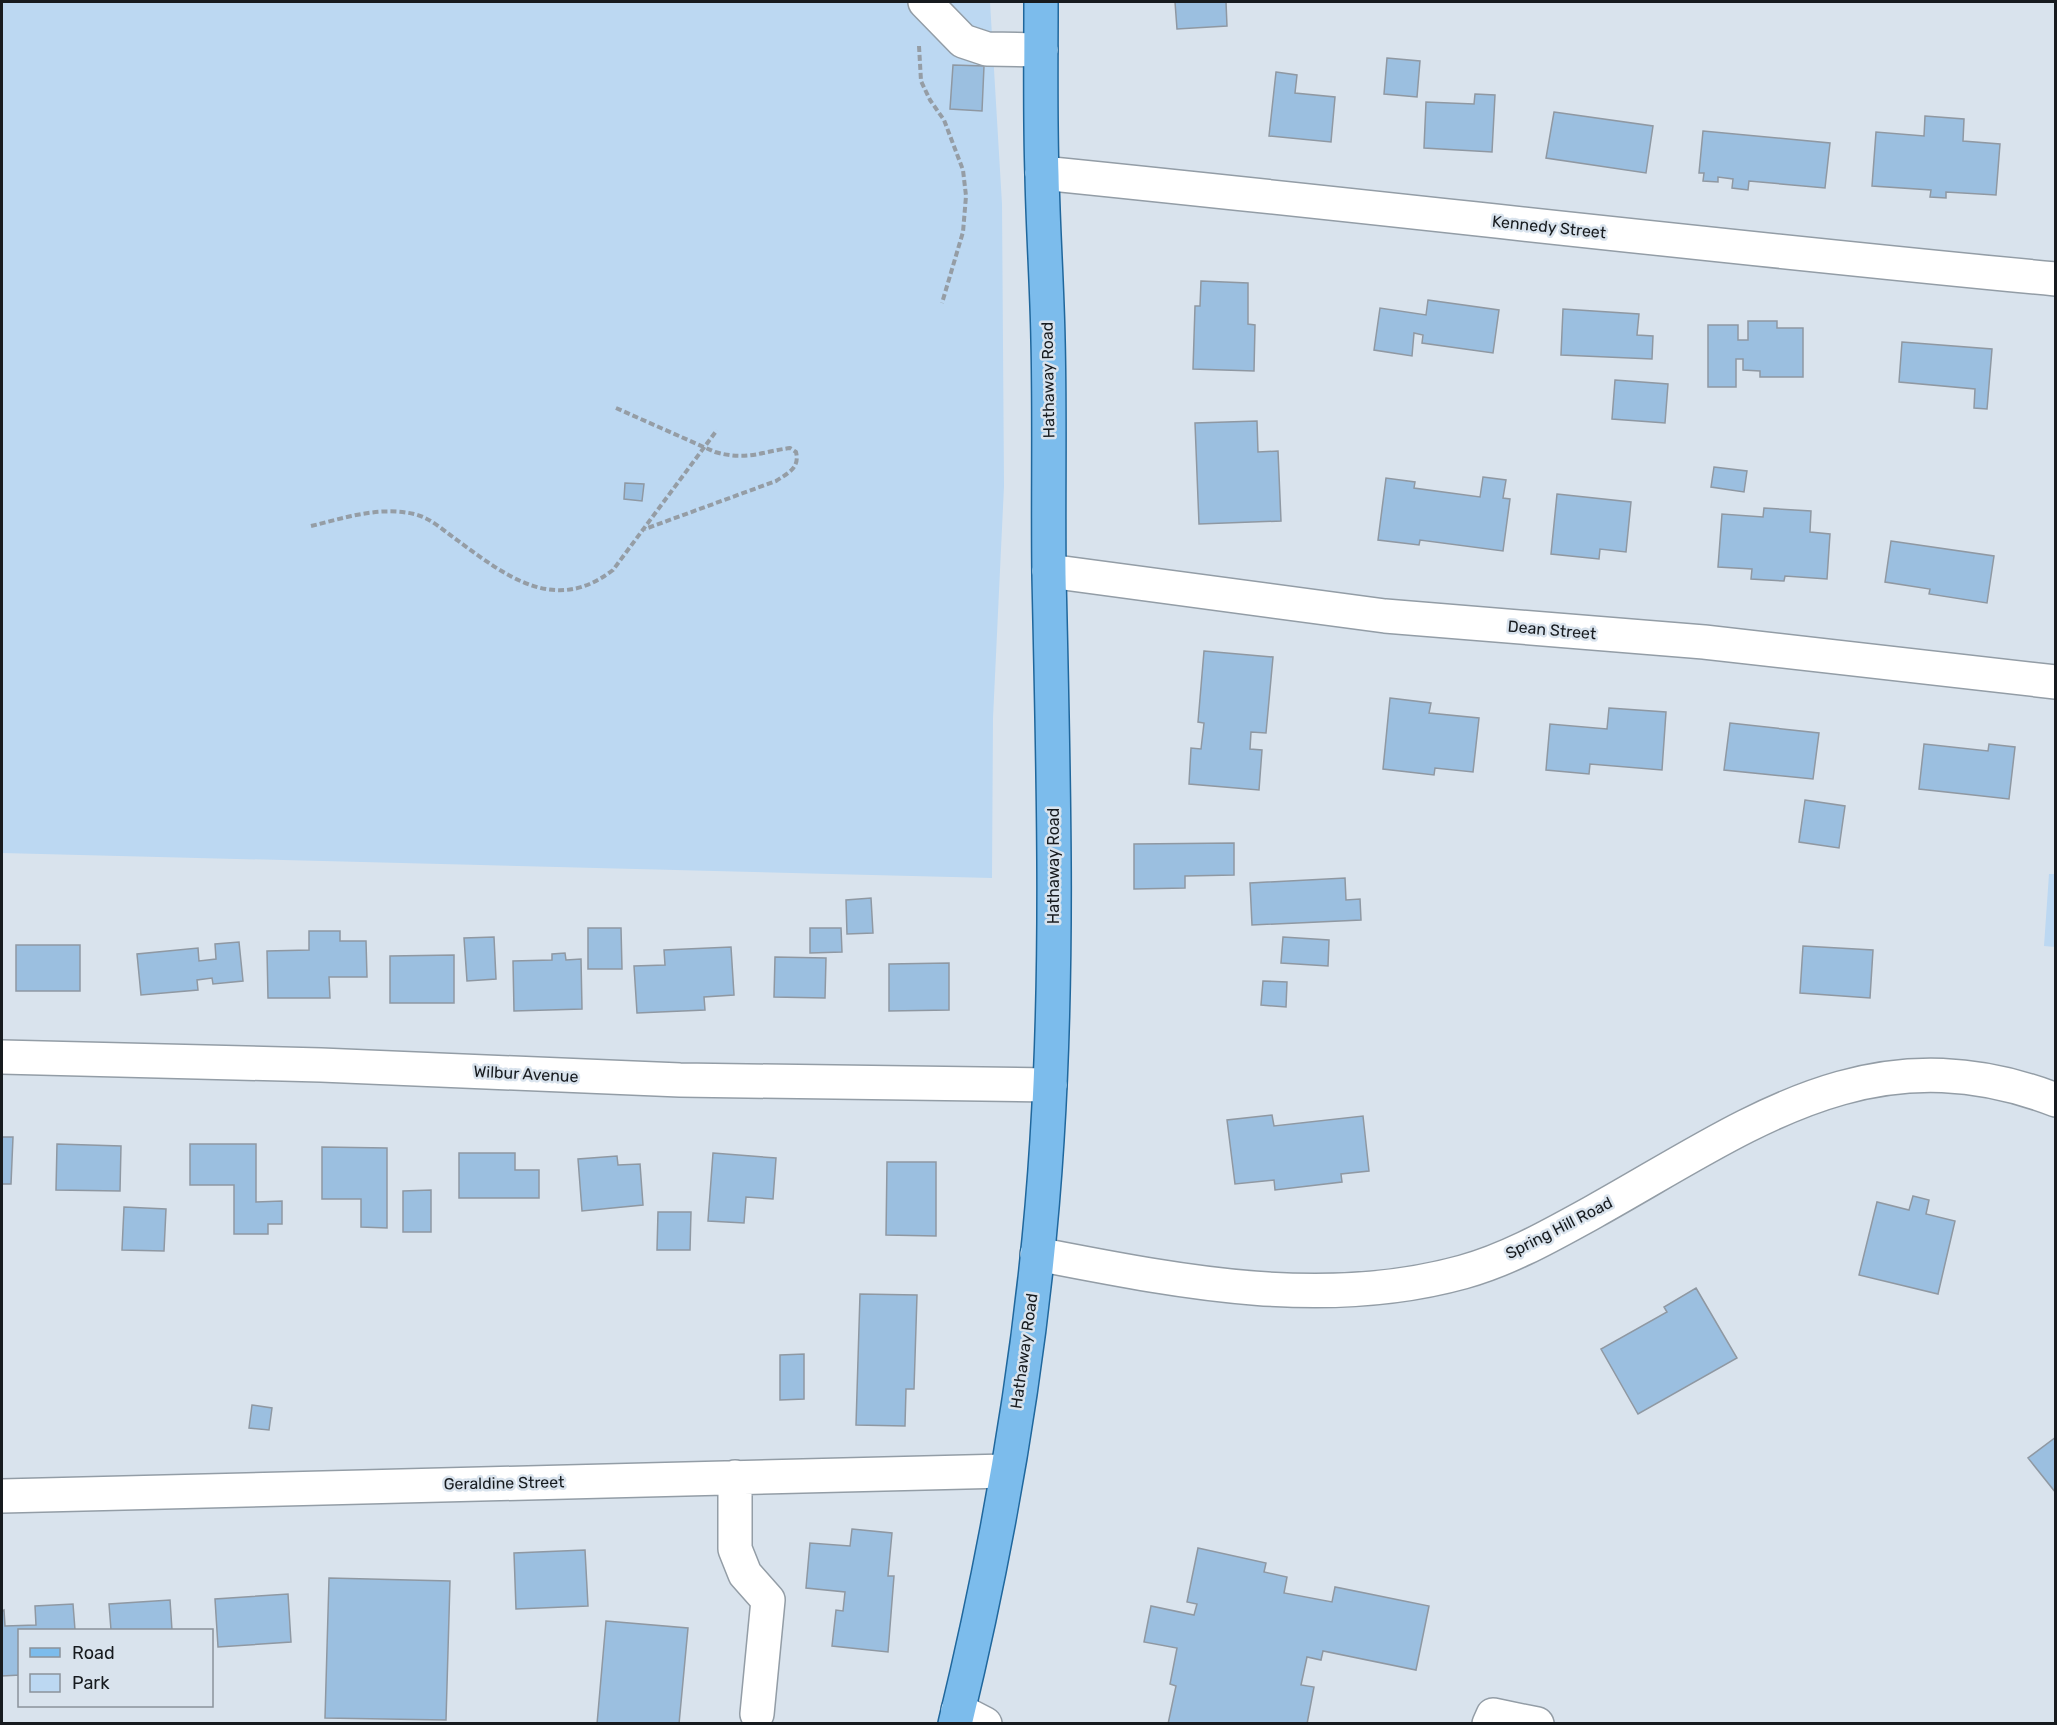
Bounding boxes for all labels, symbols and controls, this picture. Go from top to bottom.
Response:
street label: Kennedy Street [1491,212,1607,242]
street label: Hathaway Road [1037,322,1059,438]
street label: Dean Street [1507,617,1597,643]
street label: Hathaway Road [1044,808,1063,924]
street label: Wilbur Avenue [473,1062,579,1086]
street label: Spring Hill Road [1502,1193,1616,1263]
street label: Hathaway Road [1006,1292,1042,1410]
street label: Geraldine Street [443,1472,565,1494]
legend [18,1629,213,1707]
text: Road [72,1642,115,1664]
text: Park [72,1672,110,1694]

